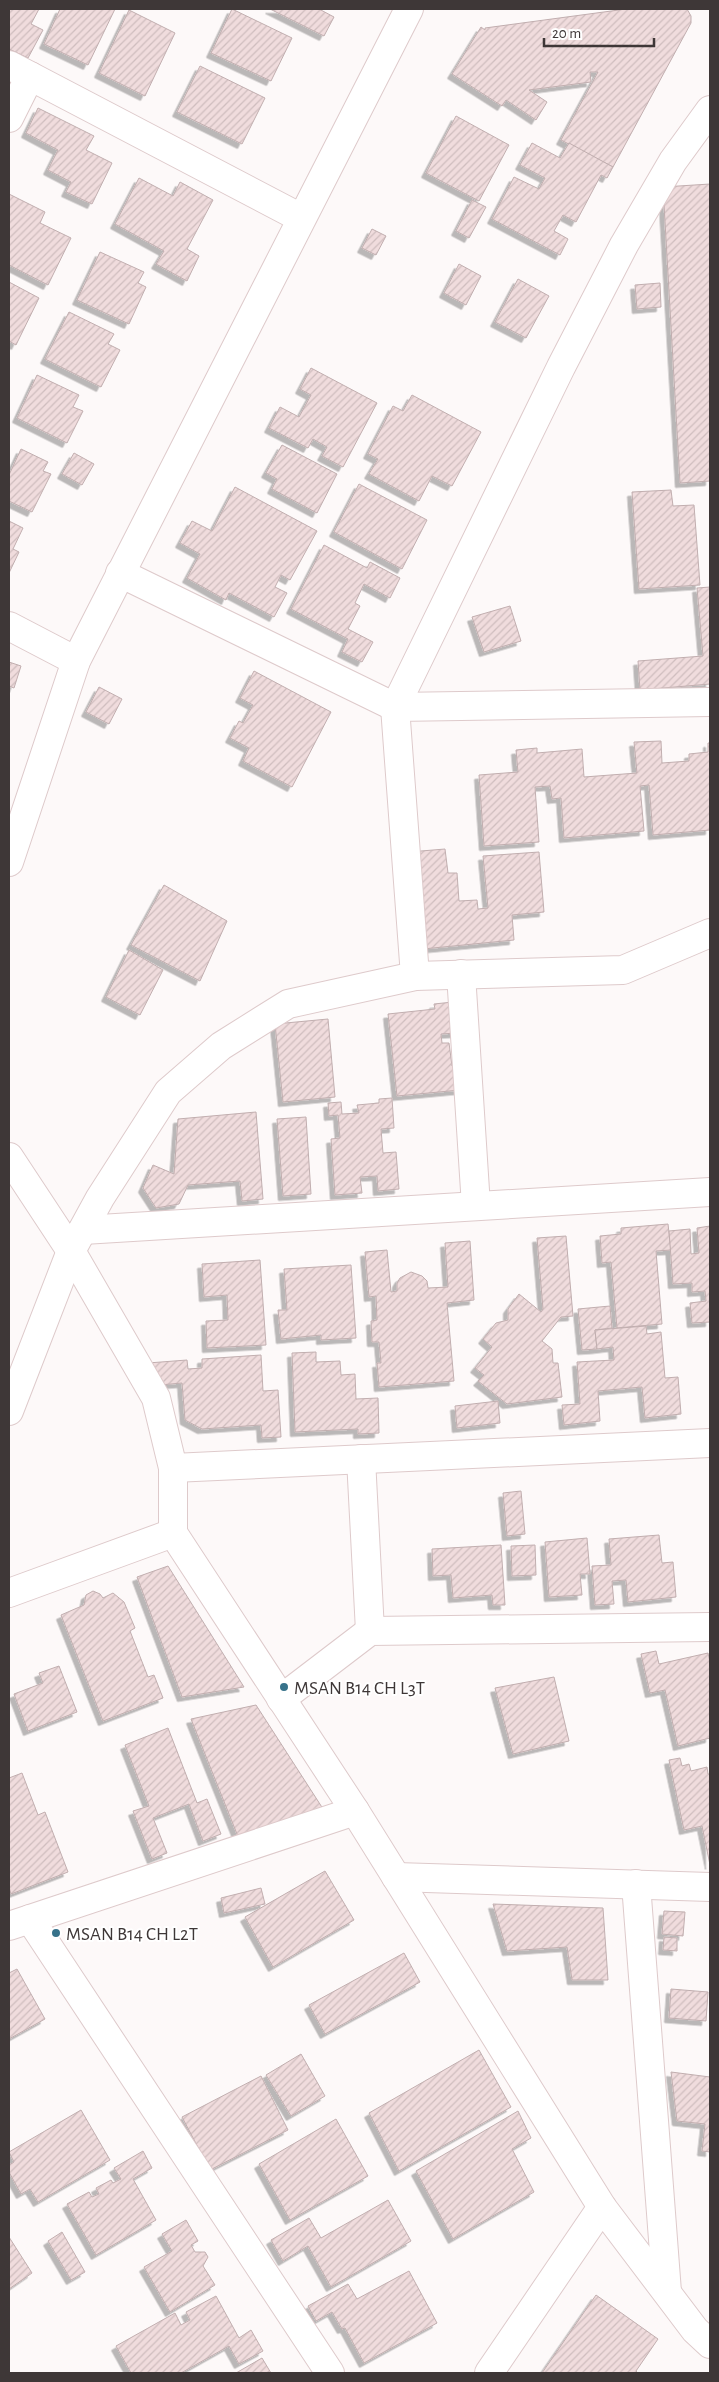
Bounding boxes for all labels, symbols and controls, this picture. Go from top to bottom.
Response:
scale bar [544,15,654,47]
text: 20 m [552,26,581,41]
place label: MSAN B14 CH L3T [294,1679,425,1698]
marker: MSAN B14 CH L3T [278,1681,290,1693]
place label: MSAN B14 CH L2T [66,1925,198,1944]
marker: MSAN B14 CH L2T [50,1927,62,1939]

